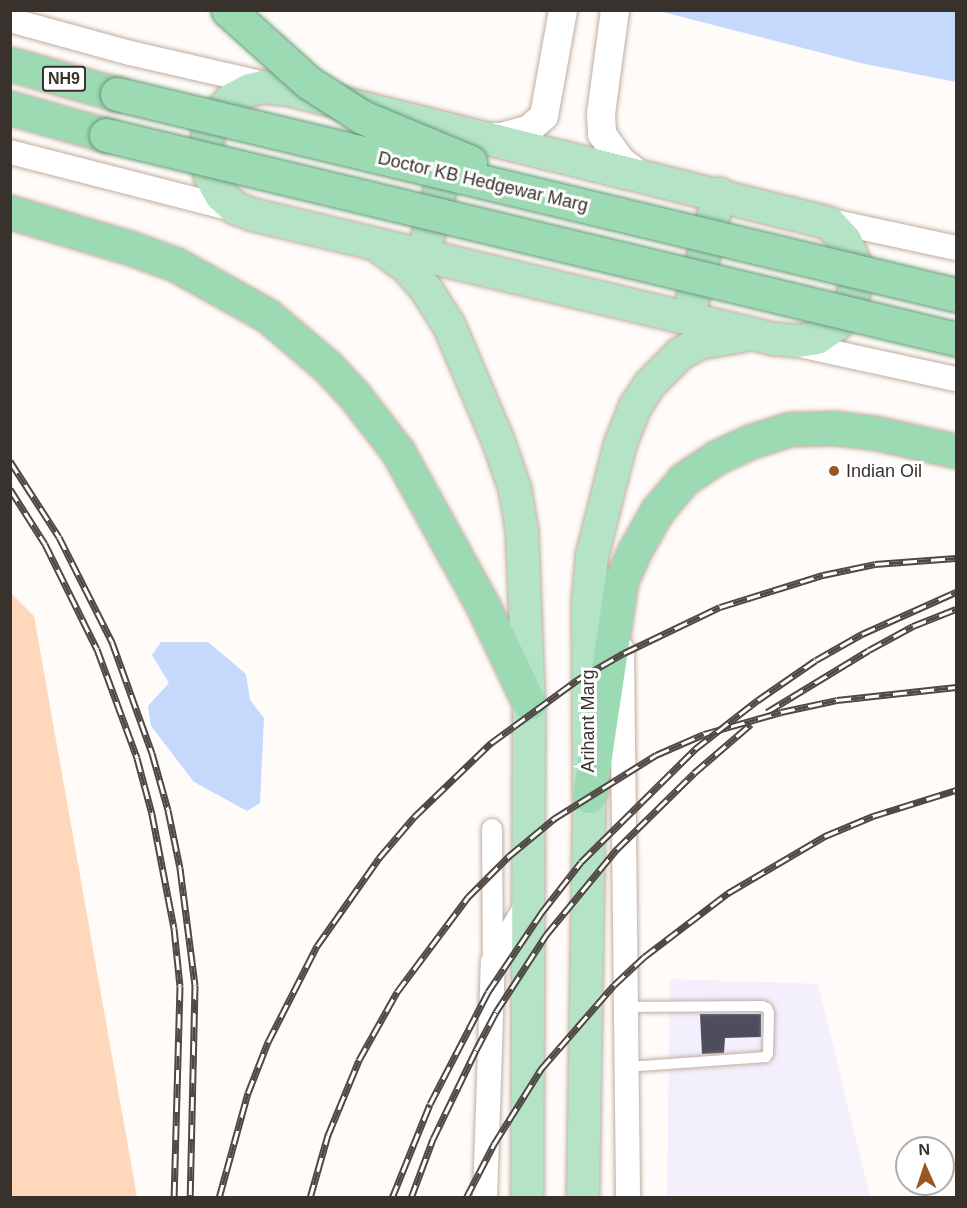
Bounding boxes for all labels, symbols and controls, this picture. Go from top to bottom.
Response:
road number: NH9 [42,66,86,92]
street label: Doctor KB Hedgewar Marg [376,147,590,217]
place label: Indian Oil [846,460,922,482]
marker: Indian Oil [827,464,841,478]
street label: Arihant Marg [577,669,599,773]
north arrow [895,1136,955,1196]
text: N [918,1141,930,1158]

